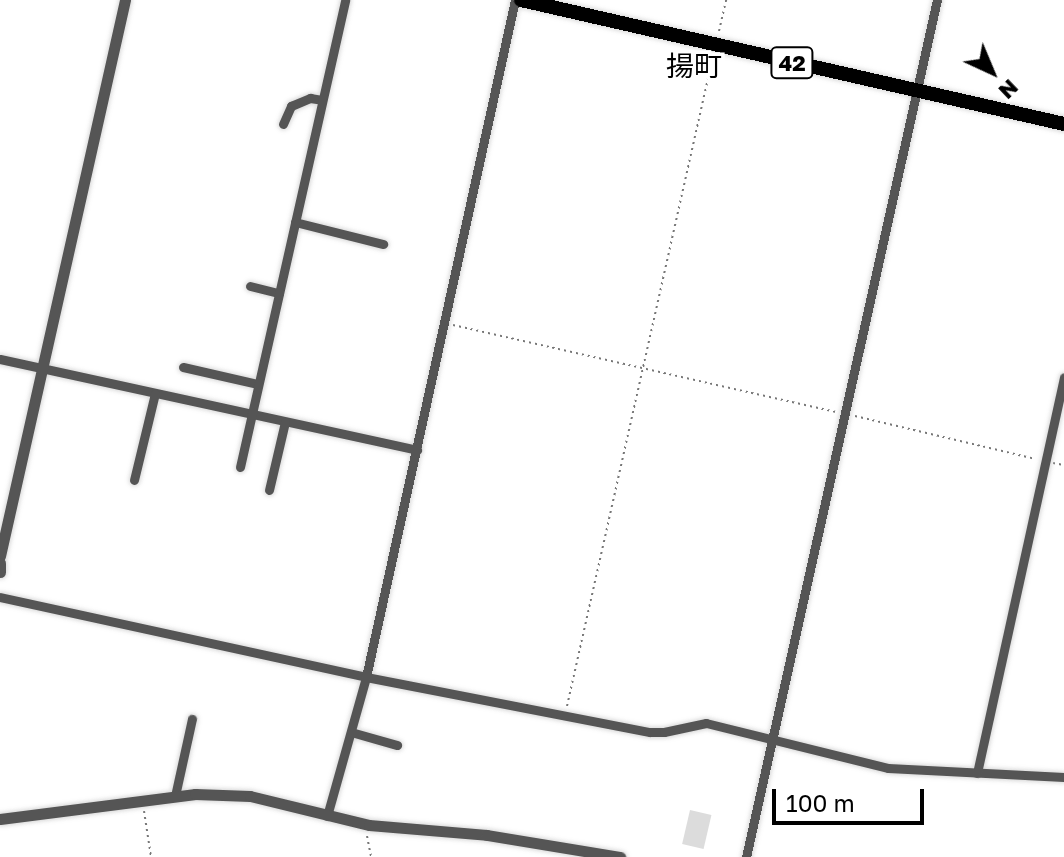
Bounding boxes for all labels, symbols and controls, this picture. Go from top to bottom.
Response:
north arrow [952,32,1032,112]
road number: 42 [770,45,814,81]
district label: 揚町 [666,49,722,83]
text: N [994,74,1024,105]
scale bar [776,773,928,823]
text: 100 m [786,788,855,817]

